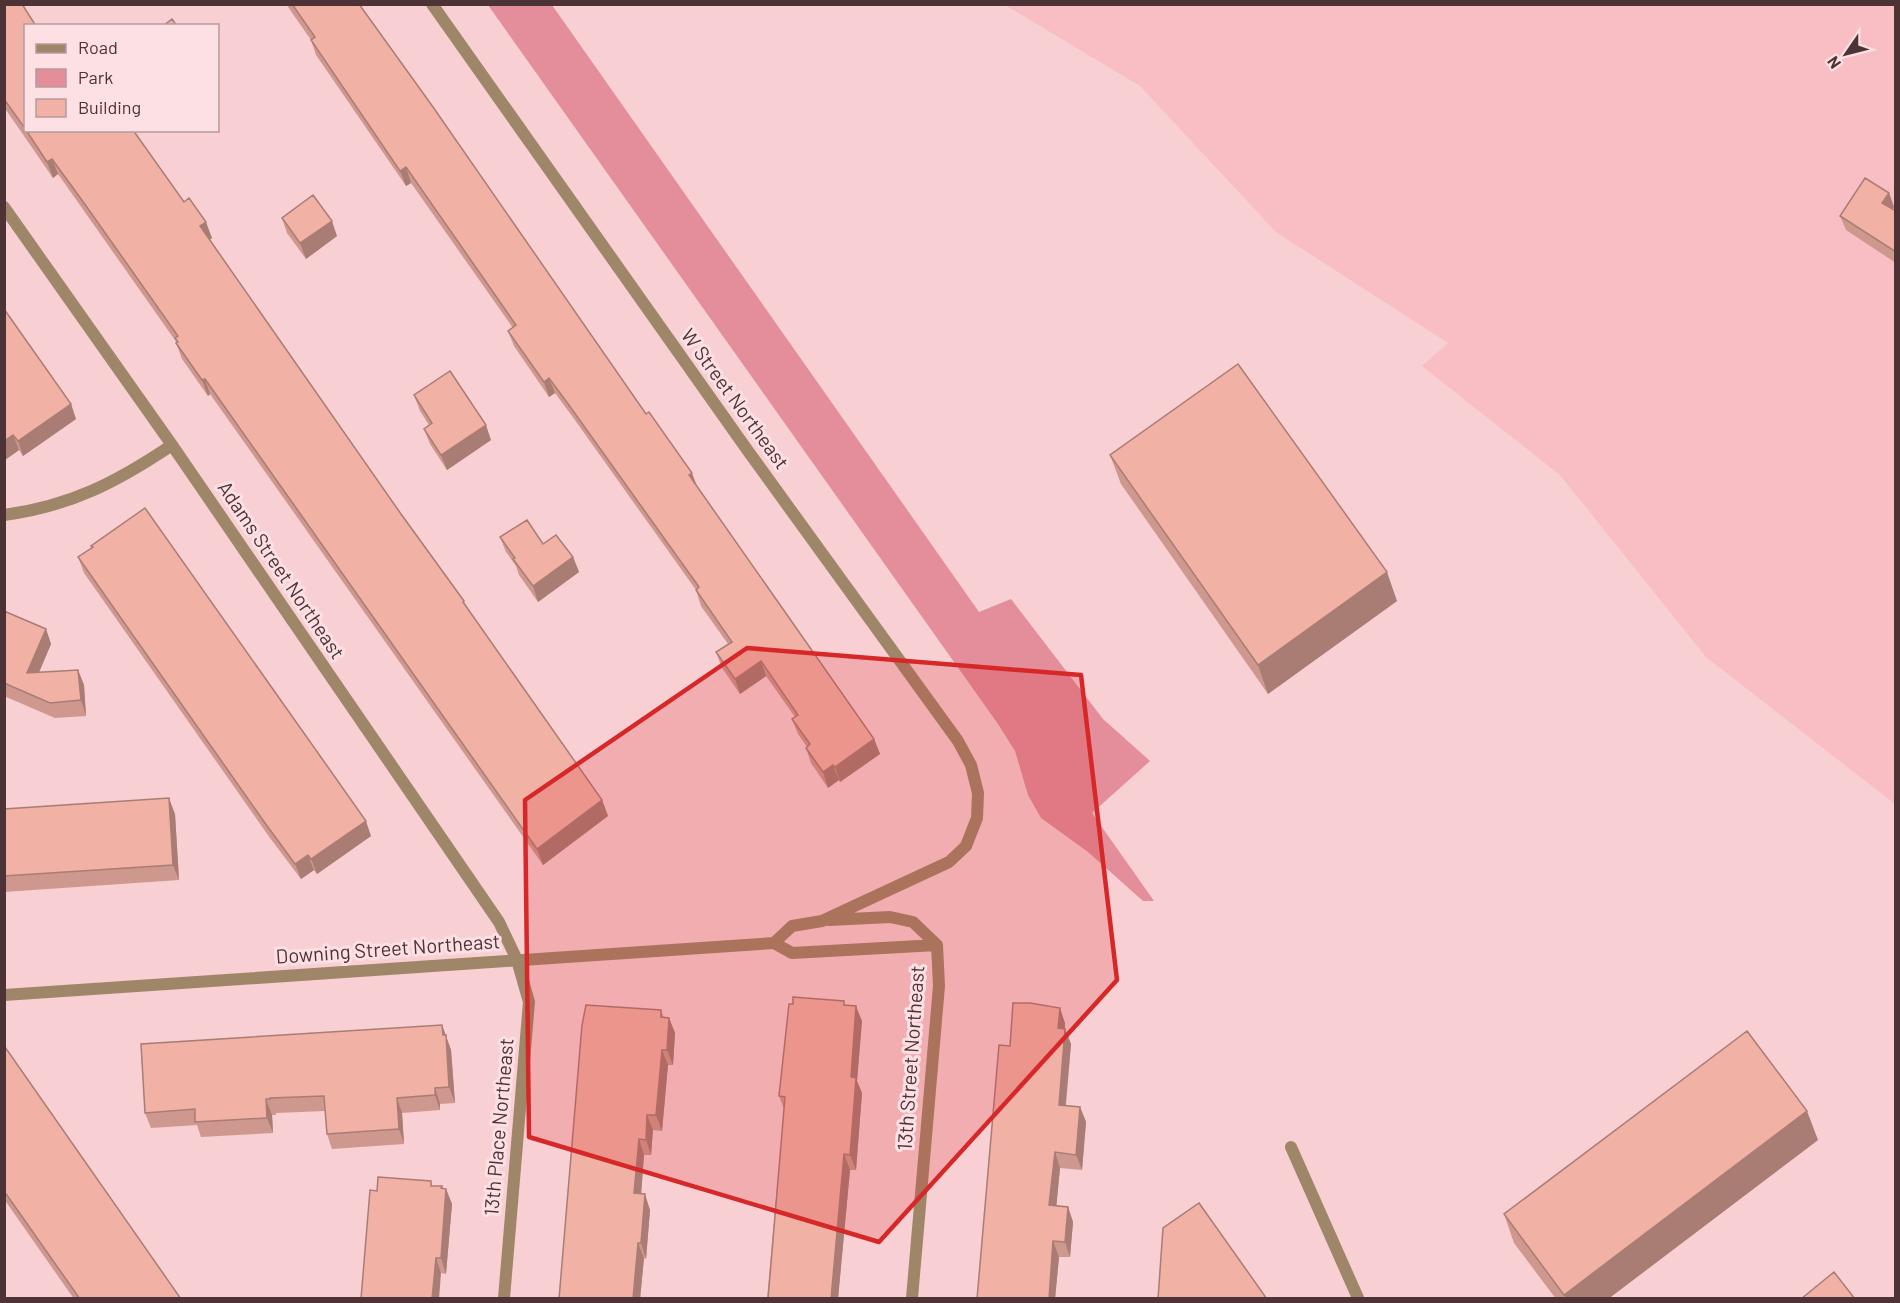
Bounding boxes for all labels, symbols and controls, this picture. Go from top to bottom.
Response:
legend [24,24,219,132]
north arrow [1816,24,1876,84]
text: Road [78,36,118,58]
text: N [1822,53,1844,73]
text: Park [78,66,113,88]
text: Building [78,96,141,118]
street label: W Street Northeast [677,324,795,473]
street label: Adams Street Northeast [213,476,350,663]
street label: Downing Street Northeast [275,928,501,968]
street label: 13th Street Northeast [892,965,928,1151]
street label: 13th Place Northeast [478,1037,518,1217]

